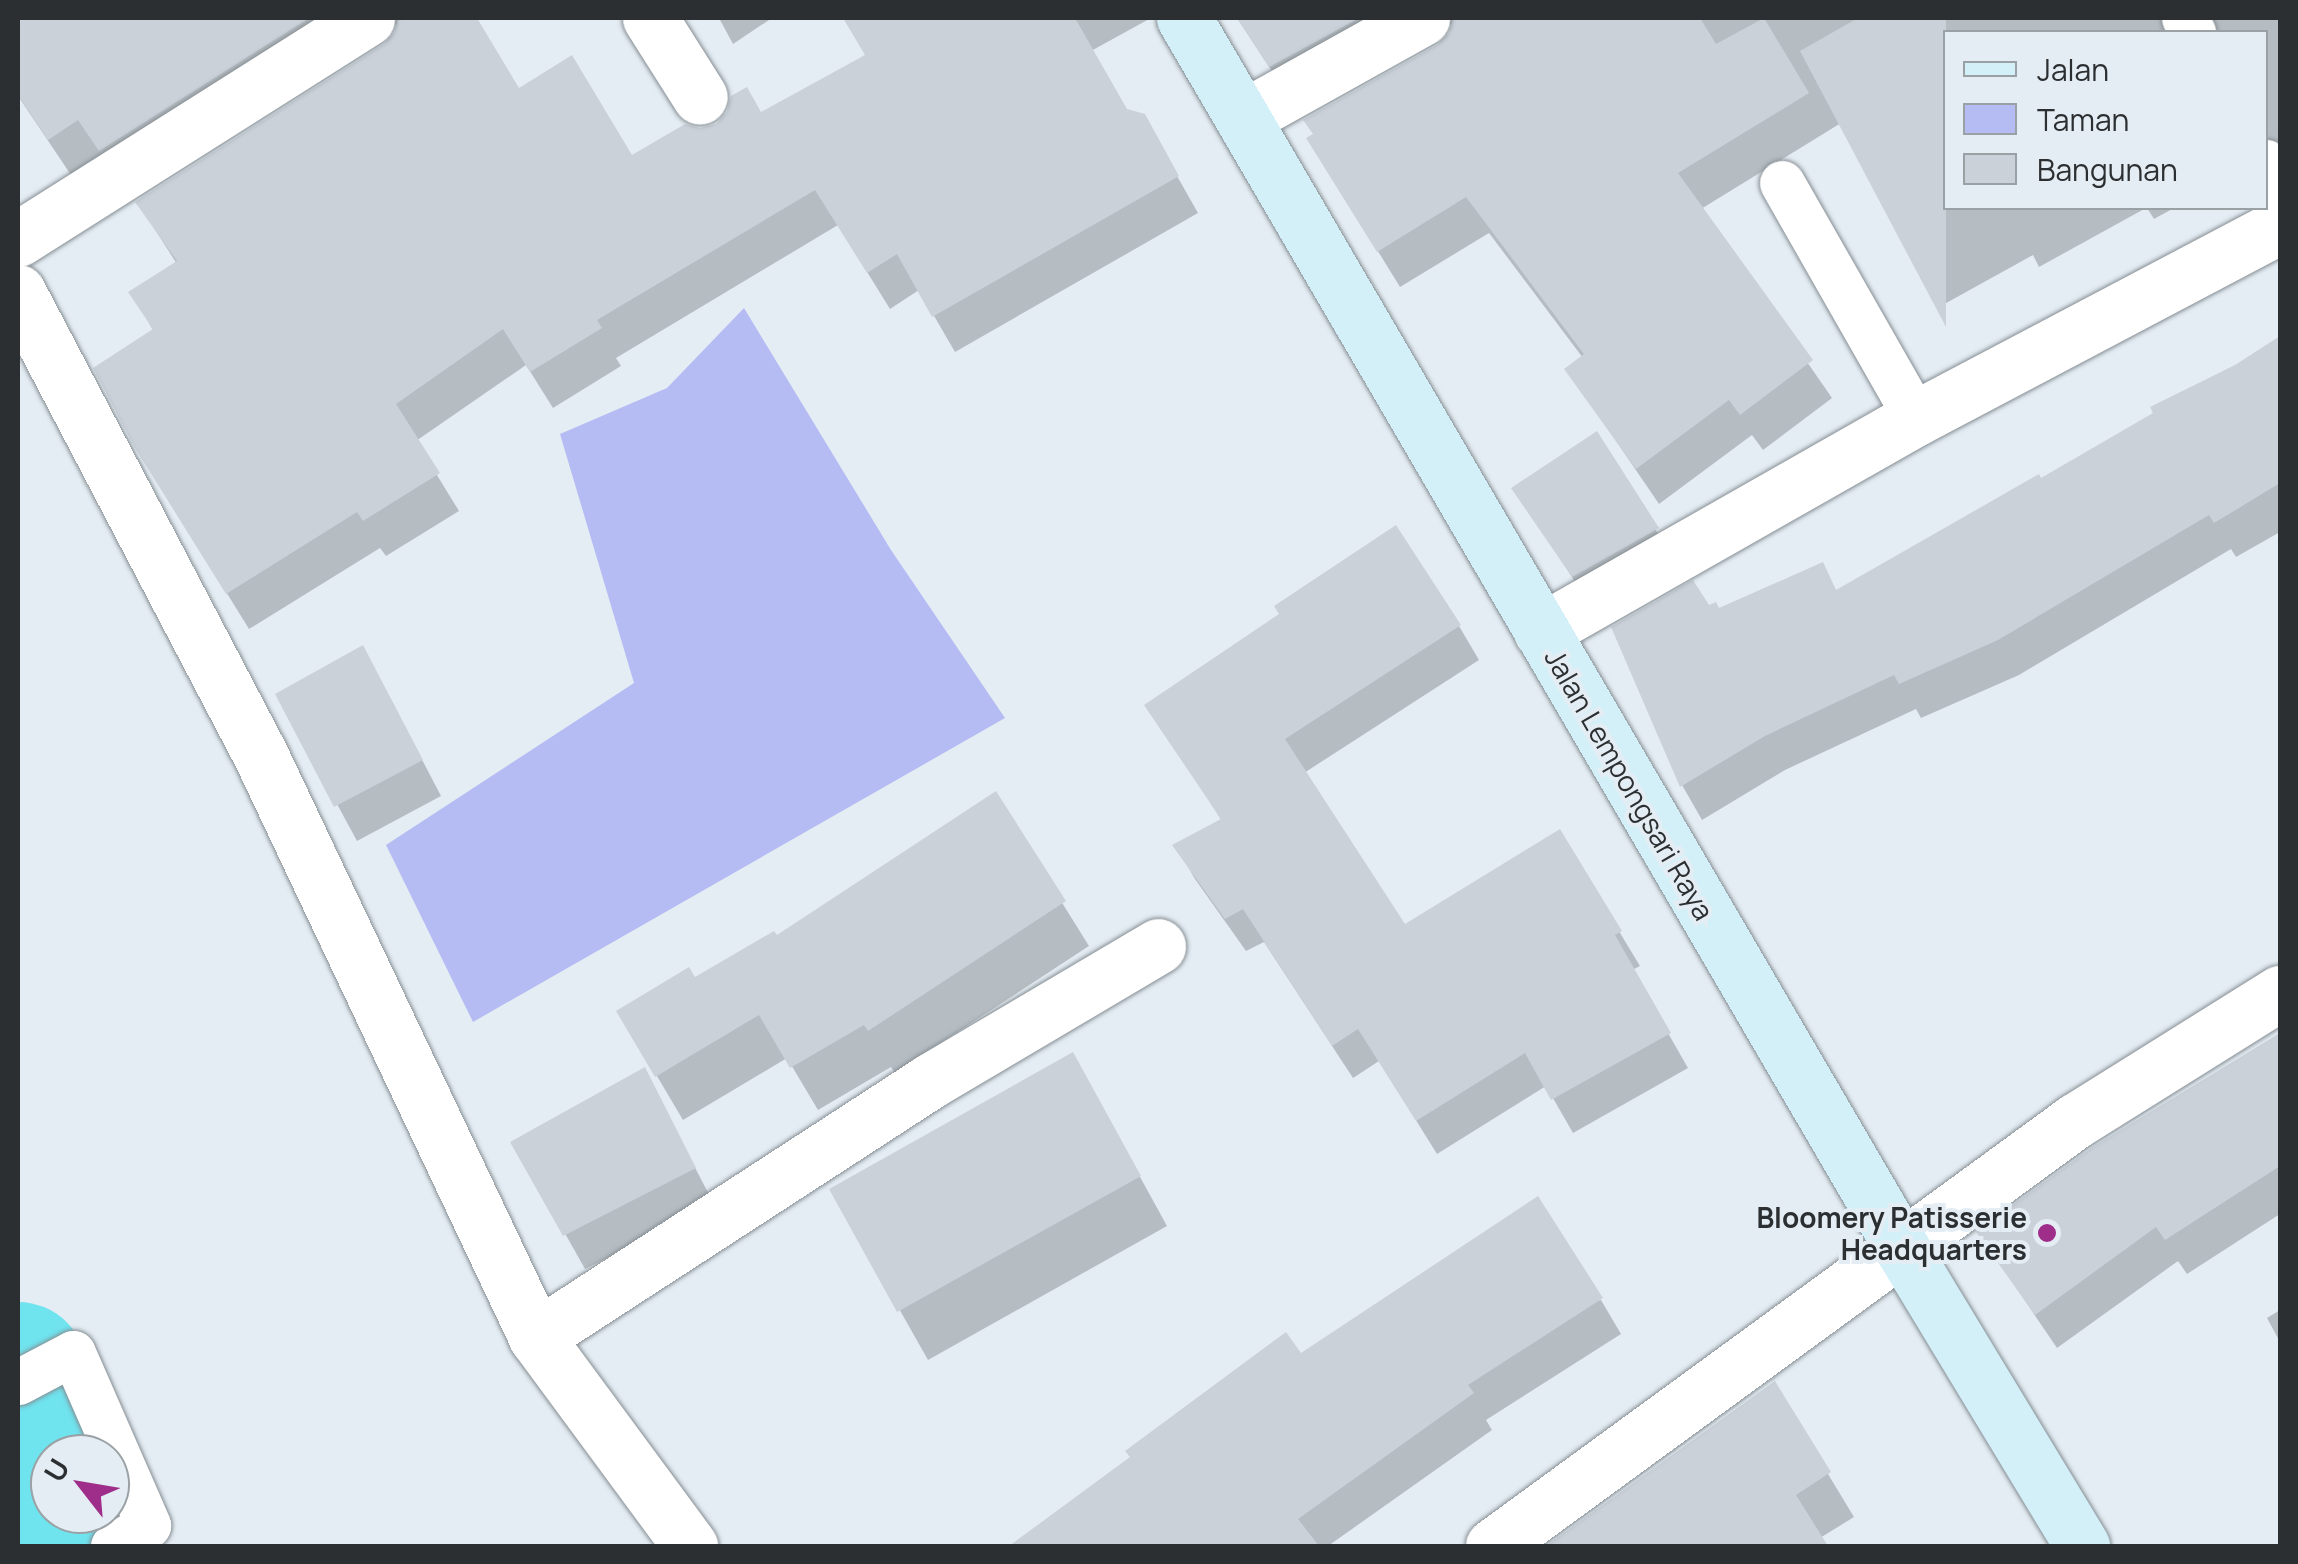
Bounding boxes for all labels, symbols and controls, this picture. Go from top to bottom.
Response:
legend [1943,30,2268,210]
text: Jalan [2037,49,2109,90]
text: Taman [2037,99,2129,140]
text: Bangunan [2037,149,2178,190]
street label: Jalan Lempongsari Raya [1538,642,1722,926]
place label: Bloomery Patisserie Headquarters [1756,1200,2027,1266]
marker: Bloomery Patisserie Headquarters [2036,1222,2058,1244]
north arrow [30,1434,130,1534]
text: U [35,1451,77,1488]

